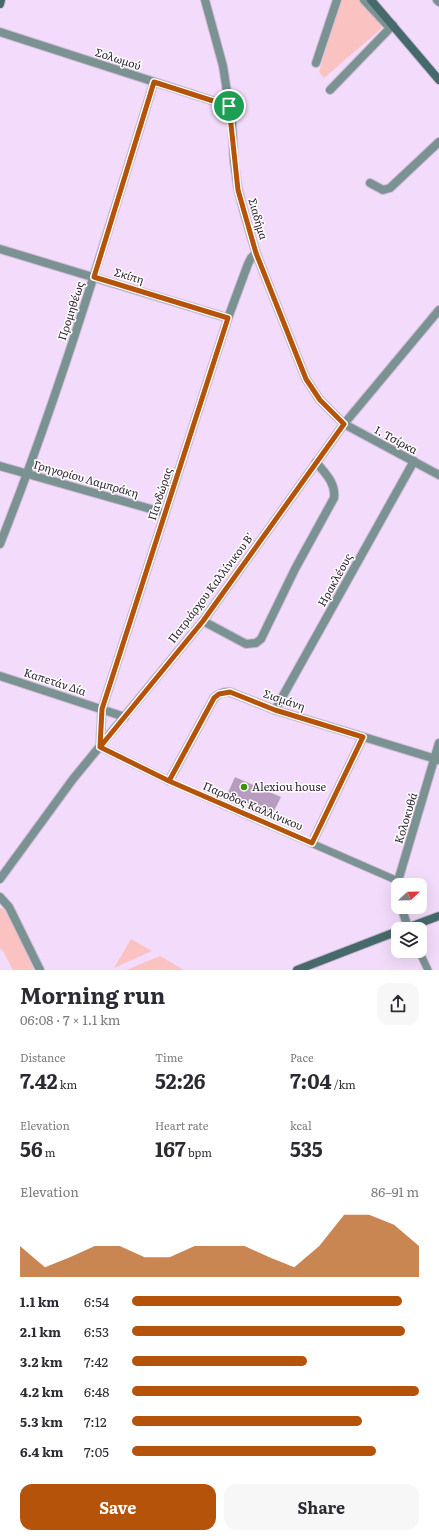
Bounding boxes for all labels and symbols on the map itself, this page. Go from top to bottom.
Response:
street label: Σολωμού [93,43,143,73]
pin [212,89,246,123]
street label: Σιαδήμα [245,196,273,242]
street label: Σκίπη [112,263,146,287]
street label: Προμηθέως [53,279,87,342]
street label: Ι. Τσίρκα [372,421,421,457]
street label: Γρηγορίου Λαμπράκη [32,455,141,501]
street label: Πανδώρας [143,465,175,522]
street label: Πατριάρχου Καλλίνικου B' [163,529,257,646]
street label: Ηρακλέους [313,550,356,609]
street label: Καπετάν Δία [22,663,89,699]
street label: Σισμάνη [261,684,307,714]
street label: Παροδος Καλλίνικου [201,777,306,833]
place label: Alexiou house [252,778,326,794]
marker: Alexiou house [239,782,249,792]
street label: Κολοκυθά [390,790,420,845]
north arrow [391,878,427,914]

